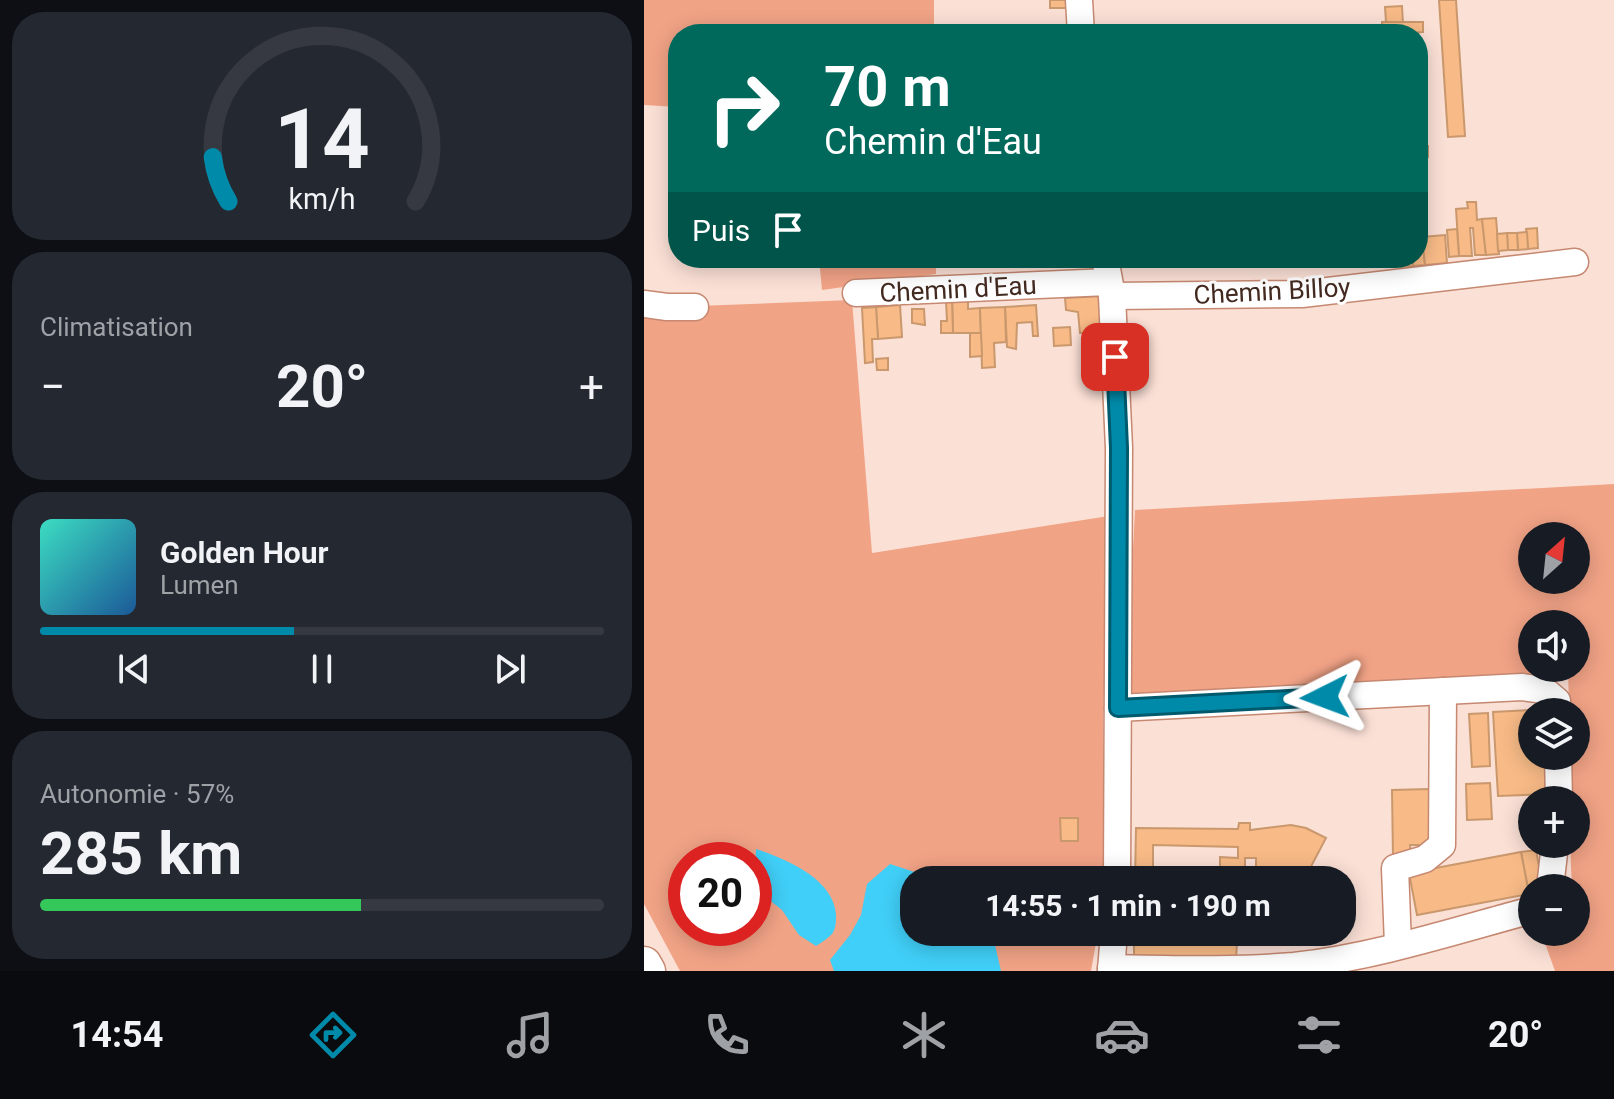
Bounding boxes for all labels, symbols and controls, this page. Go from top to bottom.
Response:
text: 70 m [824,54,951,120]
icon: right [692,56,796,160]
text: 14 [274,90,370,187]
text: Chemin d'Eau [824,121,1042,163]
text: km/h [288,182,356,216]
icon: arrive [766,208,810,252]
text: Puis [692,213,750,248]
street label: Chemin d'Eau [879,270,1037,308]
street label: Chemin Billoy [1193,272,1351,310]
text: Climatisation [40,312,193,342]
pin [1081,323,1149,391]
icon: arrive [1093,335,1137,379]
text: 20° [276,351,368,422]
text: − [40,361,65,413]
text: + [579,361,604,413]
north arrow [1518,522,1590,594]
map controls [1518,522,1590,946]
text: Golden Hour [160,535,329,570]
text: Lumen [160,570,239,600]
button: sound [1518,610,1590,682]
icon: previous [112,647,156,691]
icon: pause [300,647,344,691]
icon: next [488,647,532,691]
position arrow [1283,655,1367,739]
button: layers [1518,698,1590,770]
text: Autonomie · 57% [40,779,234,809]
button: + [1518,786,1590,858]
text: 285 km [40,818,242,889]
speed limit sign: 20 [668,842,772,946]
button: − [1518,874,1590,946]
text: 14:55 · 1 min · 190 m [985,888,1271,923]
icon: directions [305,1007,361,1063]
icon: music [502,1007,558,1063]
icon: phone [699,1007,755,1063]
icon: climate [896,1007,952,1063]
icon: car [1094,1007,1150,1063]
icon: filters [1291,1007,1347,1063]
text: 14:54 [71,1014,163,1056]
text: 20° [1488,1014,1543,1056]

